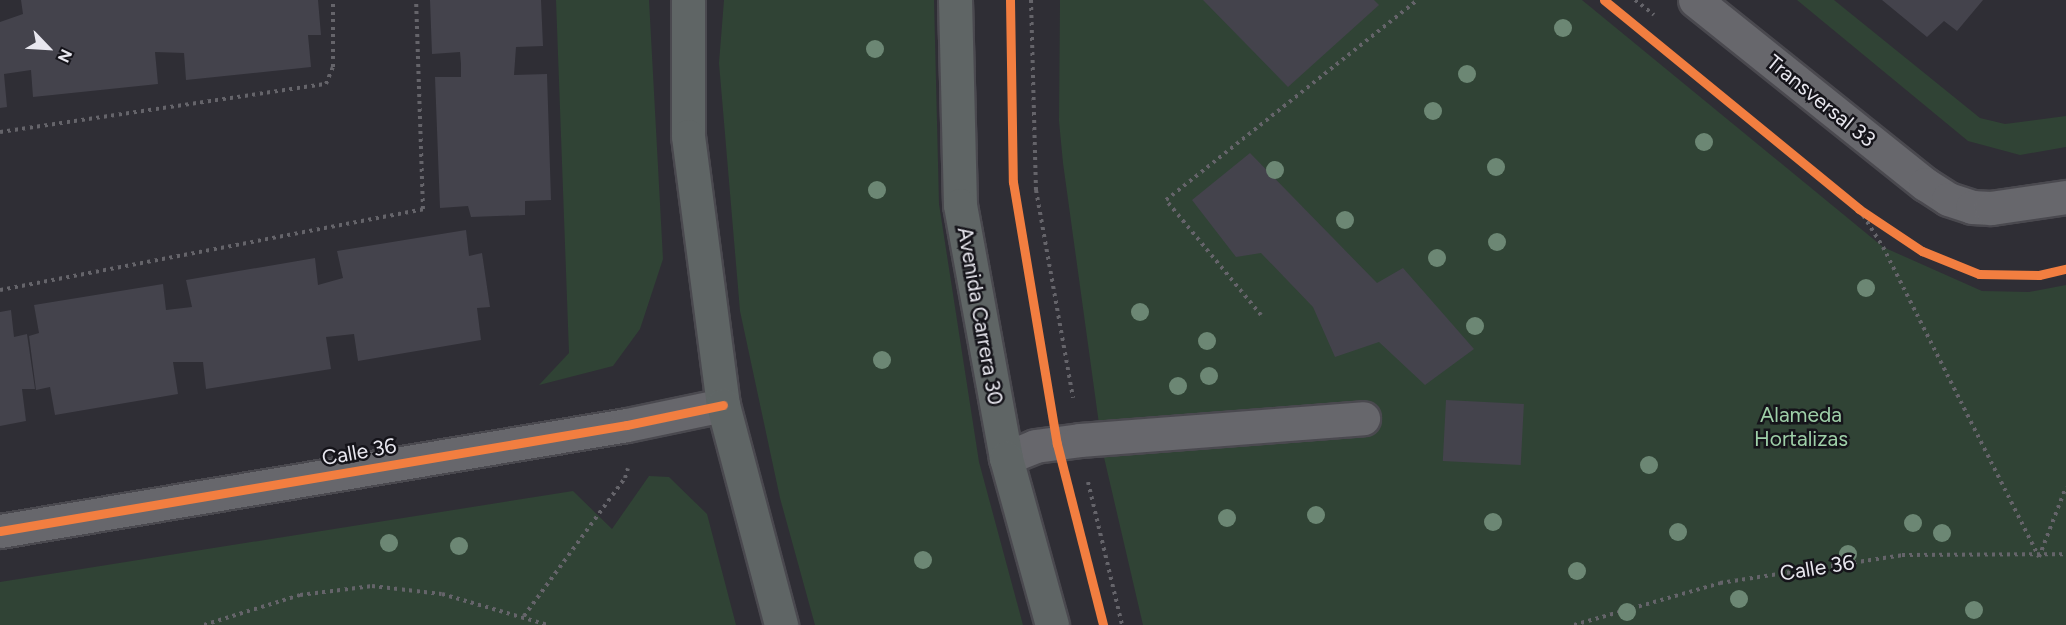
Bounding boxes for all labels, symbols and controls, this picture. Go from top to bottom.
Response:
north arrow [18,18,78,78]
text: N [54,46,76,65]
street label: Transversal 33 [1762,50,1880,152]
street label: Avenida Carrera 30 [952,225,1008,407]
park label: Alameda Hortalizas [1754,402,1848,452]
street label: Calle 36 [320,433,398,471]
street label: Calle 36 [1778,550,1856,586]

